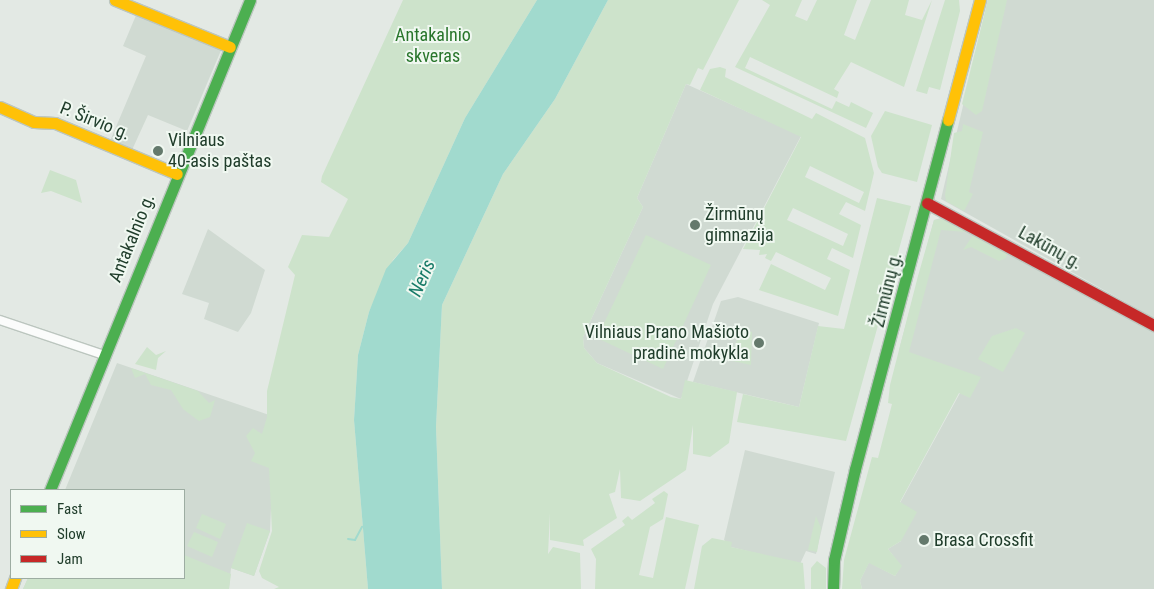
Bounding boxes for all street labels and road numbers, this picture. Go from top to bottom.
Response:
street label: P. Širvio g. [57,97,133,145]
street label: Antakalnio g. [104,191,160,285]
street label: Lakūnų g. [1015,222,1085,274]
street label: Žirmūnų g. [867,250,907,330]

